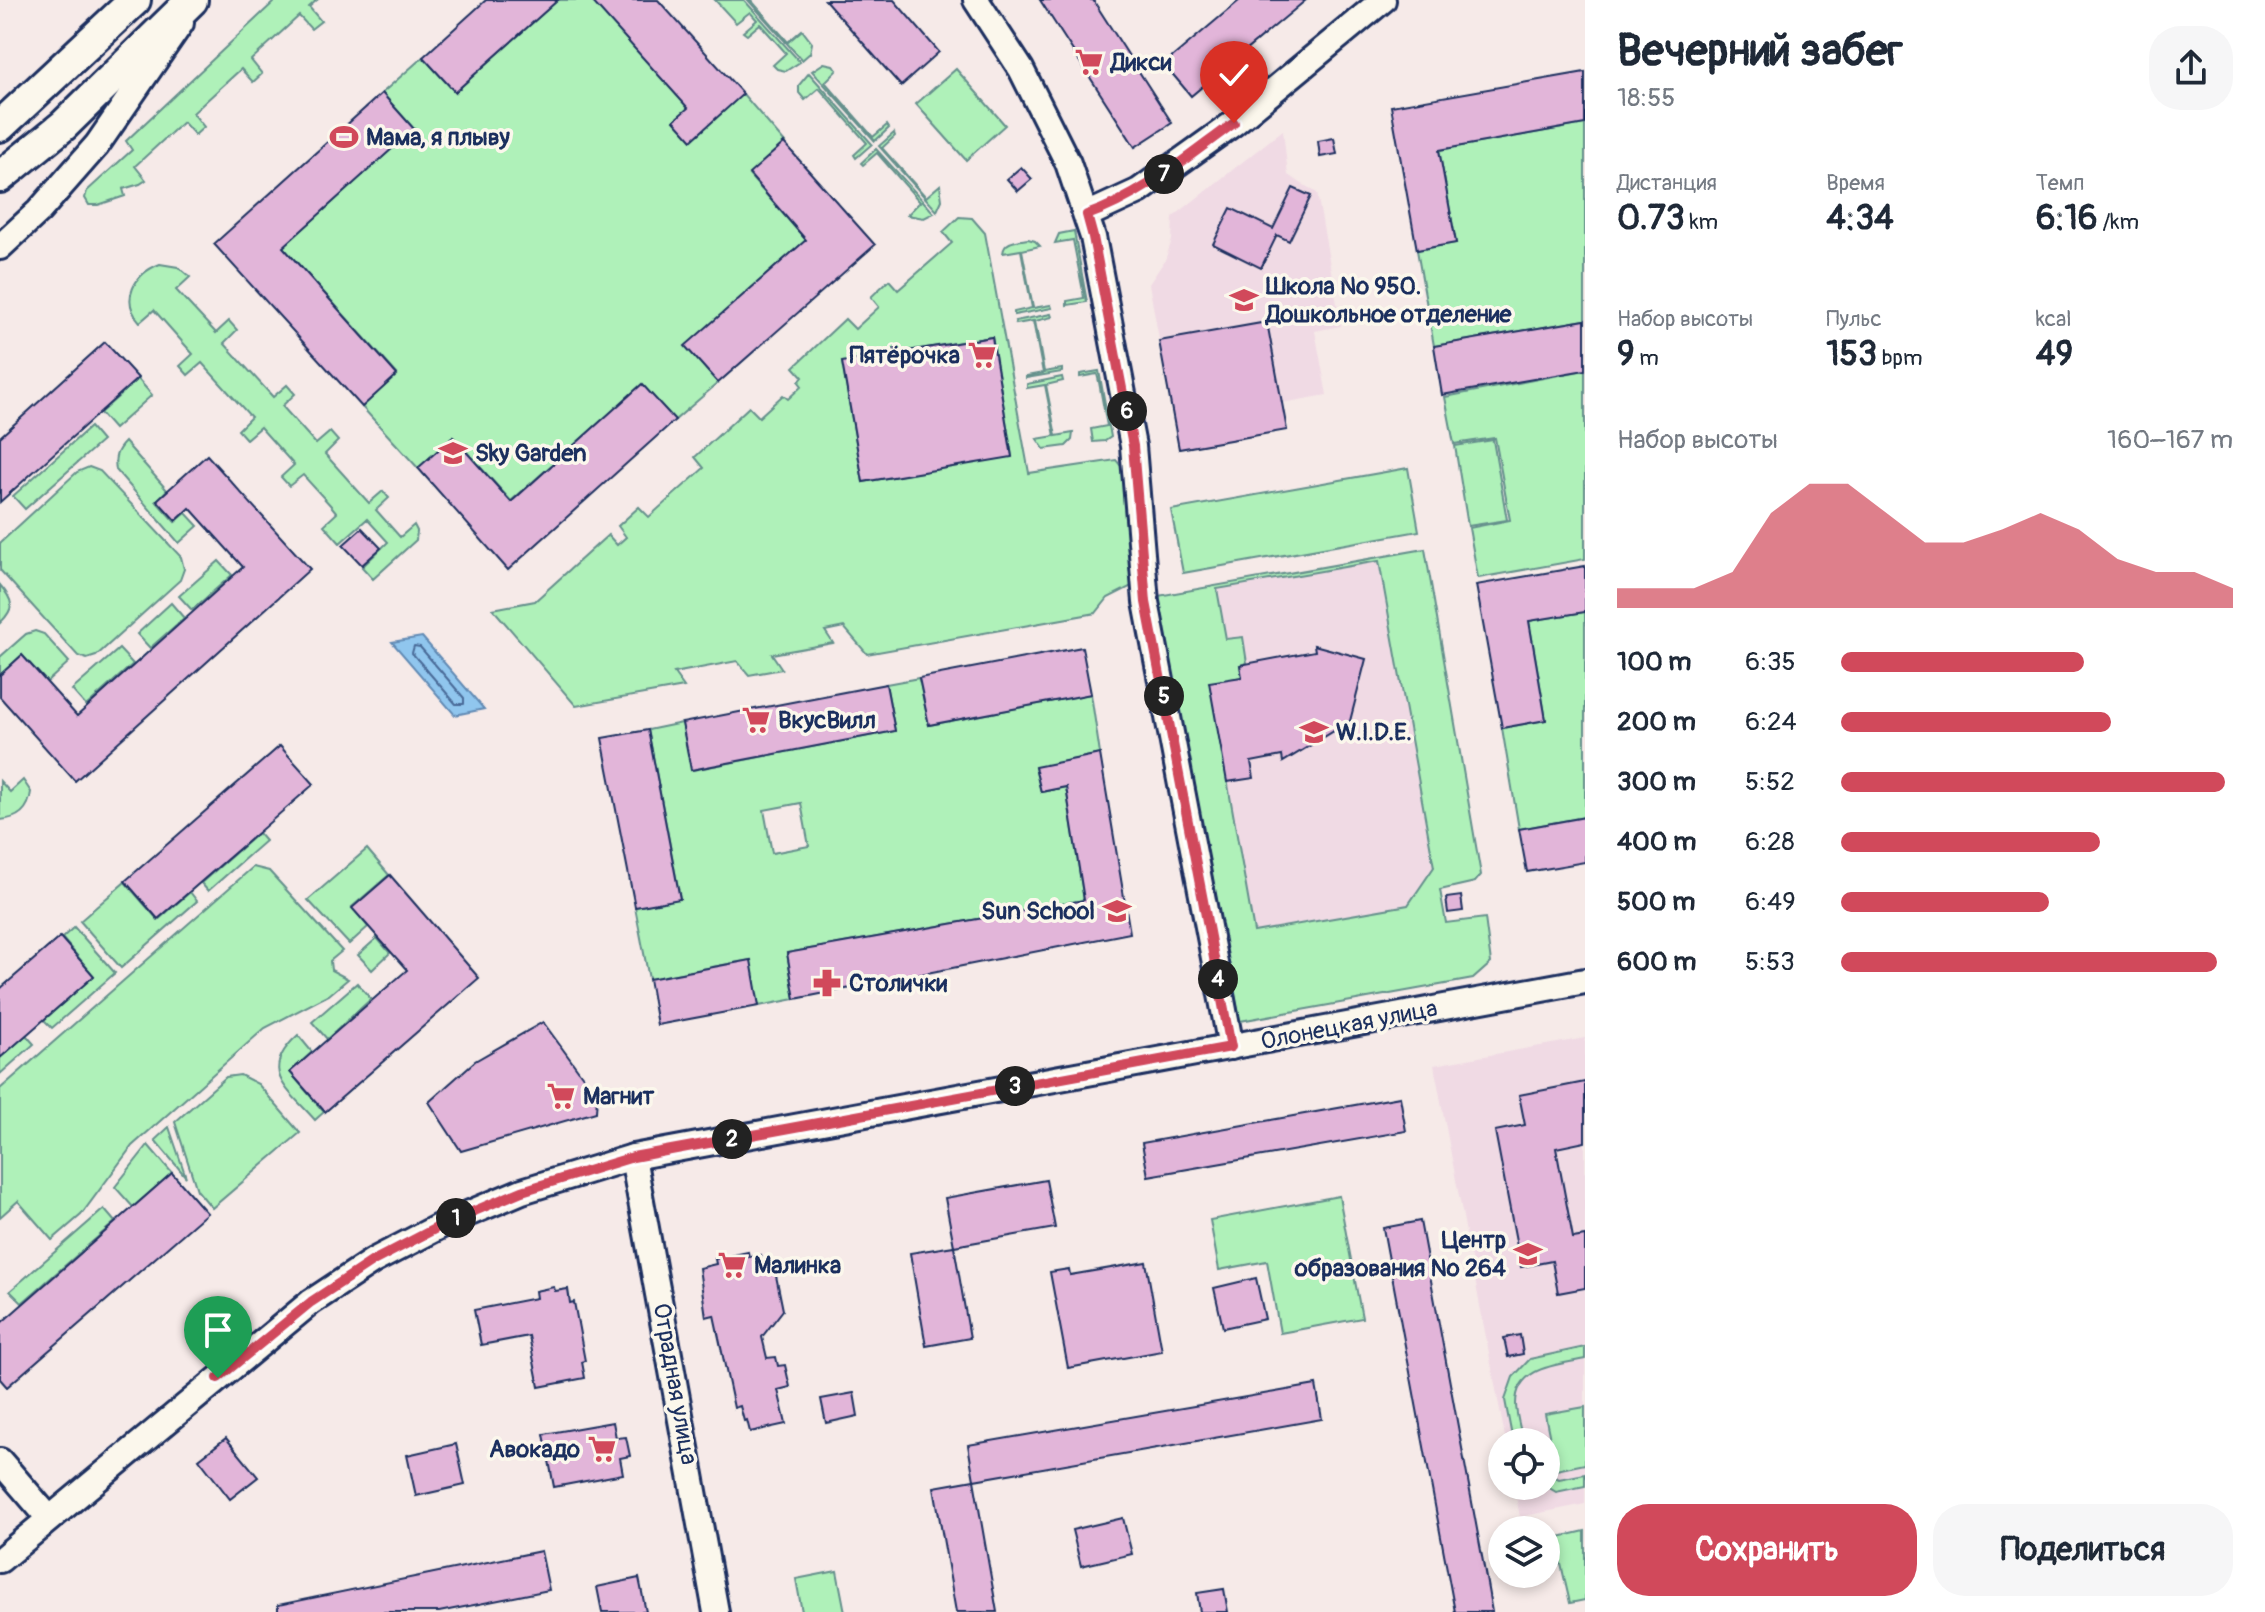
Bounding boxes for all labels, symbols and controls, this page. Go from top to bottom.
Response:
text: Вечерний забег [1617,24,1903,79]
button: share [2149,26,2233,110]
pin [1200,41,1268,123]
supermarket icon: Дикси [1074,47,1104,77]
place label: Дикси [1109,48,1172,77]
icon: check [1212,53,1256,97]
text: 18:55 [1617,82,1675,114]
sports icon: Мама, я плыву [329,122,359,152]
place label: Мама, я плыву [366,123,511,152]
pin: 7 [1144,154,1184,194]
text: 7 [1158,160,1170,188]
text: Дистанция [1617,169,1717,197]
text: Время [1826,169,1885,197]
text: Темп [2036,169,2084,197]
text: 0.73 [1617,197,1685,240]
text: 4:34 [1826,197,1894,240]
text: 6:16 [2036,197,2098,240]
text: km [1685,208,1718,236]
text: /km [2098,208,2139,236]
place label: Школа № 950. Дошкольное отделение [1264,272,1512,329]
school or university icon: Школа № 950. Дошкольное отделение [1229,285,1259,315]
text: Набор высоты [1617,305,1753,333]
text: Пульс [1826,305,1882,333]
text: kcal [2036,305,2071,333]
text: 9 [1617,333,1635,376]
text: 153 [1826,333,1877,376]
text: 49 [2036,333,2073,376]
supermarket icon: Пятёрочка [967,340,997,370]
place label: Пятёрочка [849,341,960,370]
text: m [1635,344,1659,372]
text: bpm [1877,344,1923,372]
pin: 6 [1107,391,1147,431]
text: 6 [1121,397,1133,425]
text: Набор высоты [1617,424,1778,456]
text: 160–167 m [2107,424,2233,456]
school or university icon: Sky Garden [438,438,468,468]
place label: Sky Garden [475,439,587,468]
text: 100 m [1617,646,1691,678]
text: 6:35 [1745,646,1796,678]
pin: 5 [1144,676,1184,716]
text: 5 [1158,682,1170,710]
supermarket icon: ВкусВилл [741,705,771,735]
place label: ВкусВилл [778,706,876,735]
text: 200 m [1617,706,1696,738]
text: 6:24 [1745,706,1797,738]
school or university icon: W.I.D.E. [1299,717,1329,747]
place label: W.I.D.E. [1336,718,1412,747]
text: 300 m [1617,766,1696,798]
text: 5:52 [1745,766,1795,798]
text: 400 m [1617,826,1696,858]
text: 6:28 [1745,826,1795,858]
text: 500 m [1617,886,1695,918]
text: 6:49 [1745,886,1796,918]
school or university icon: Sun School [1102,896,1132,926]
place label: Sun School [981,897,1095,926]
text: 600 m [1617,946,1696,978]
text: 5:53 [1745,946,1795,978]
pin: 4 [1198,959,1238,999]
text: 4 [1212,965,1224,993]
pharmacy icon: Столички [812,968,842,998]
place label: Столички [849,969,948,998]
street label: Олонецкая улица [1258,994,1440,1056]
pin: 3 [995,1066,1035,1106]
text: 3 [1009,1072,1021,1100]
supermarket icon: Магнит [546,1081,576,1111]
place label: Магнит [583,1082,655,1111]
pin: 2 [712,1119,752,1159]
text: 2 [726,1125,738,1153]
pin: 1 [436,1198,476,1238]
text: 1 [452,1204,460,1232]
place label: Центр образования № 264 [1294,1226,1506,1283]
school or university icon: Центр образования № 264 [1513,1239,1543,1269]
supermarket icon: Малинка [717,1250,747,1280]
place label: Малинка [754,1251,841,1280]
pin [184,1296,252,1378]
street label: Отрадная улица [647,1301,703,1467]
icon: arrive [196,1308,240,1352]
map controls [1488,1428,1560,1588]
button: locate [1488,1428,1560,1500]
supermarket icon: Авокадо [587,1434,617,1464]
place label: Авокадо [489,1435,580,1464]
button: Сохранить [1617,1504,1917,1596]
button: Поделиться [1933,1504,2233,1596]
button: layers [1488,1516,1560,1588]

